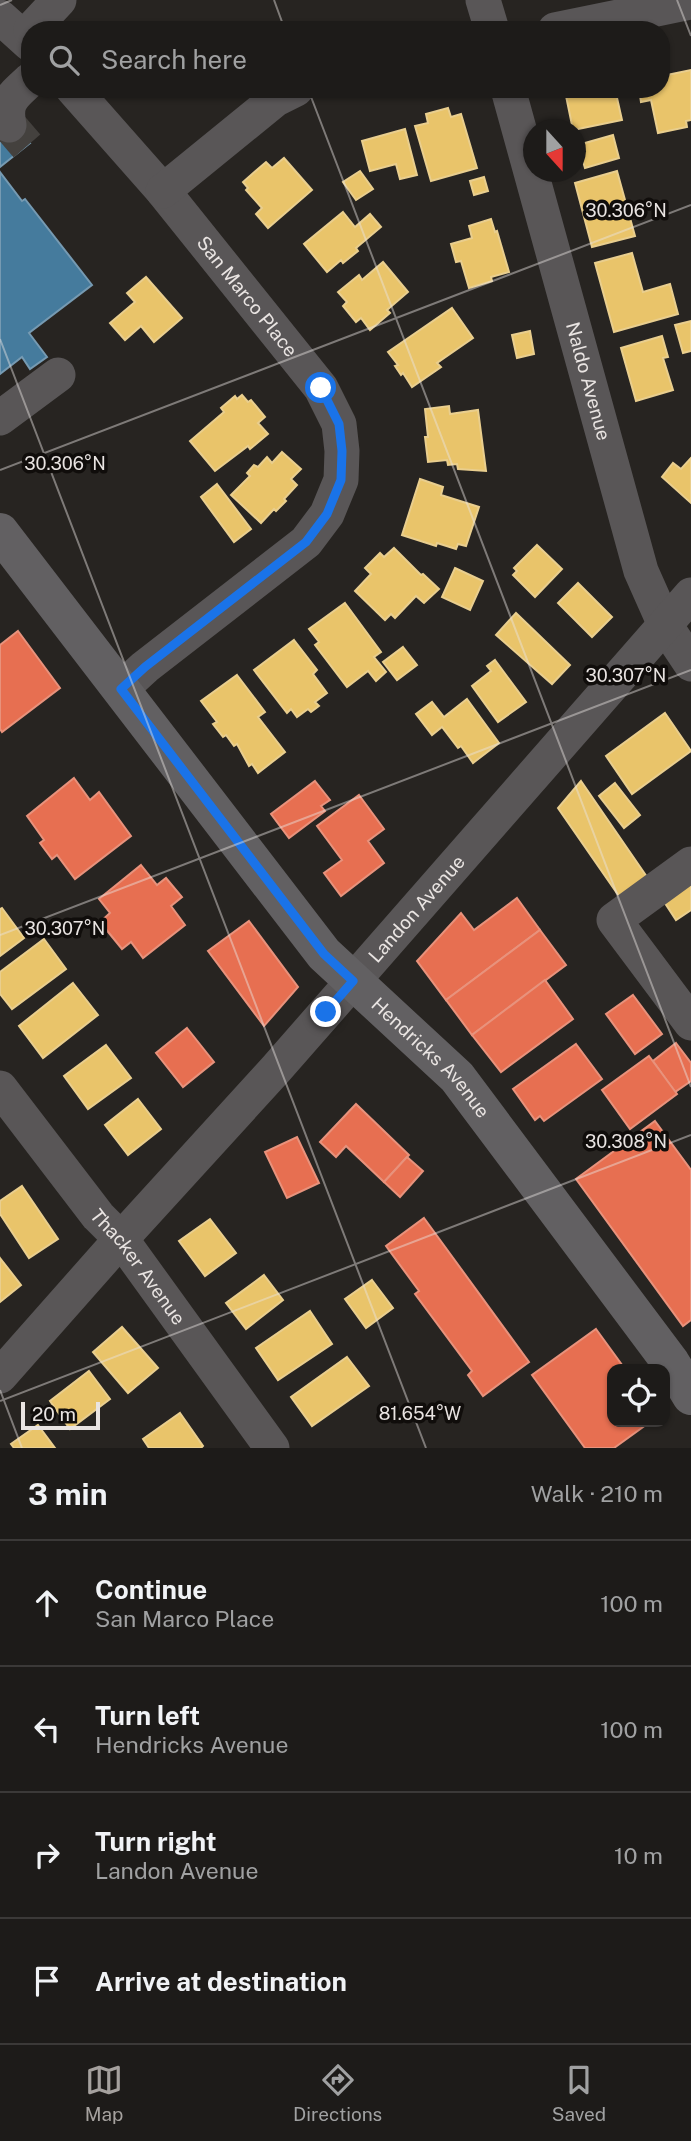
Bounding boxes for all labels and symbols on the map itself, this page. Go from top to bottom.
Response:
north arrow [523,119,586,182]
text: 30.306°N [585,200,667,221]
street label: San Marco Place [193,232,302,361]
street label: Naldo Avenue [562,319,615,443]
route start [305,372,336,403]
text: 30.306°N [24,453,106,474]
text: 30.307°N [586,665,666,686]
street label: Landon Avenue [364,851,469,967]
text: 30.307°N [25,918,105,939]
street label: Hendricks Avenue [367,993,494,1122]
route end [310,996,341,1027]
text: 30.308°N [585,1131,667,1152]
street label: Thacker Avenue [86,1205,190,1329]
scale bar [21,1399,100,1431]
text: 81.654°W [379,1403,461,1424]

